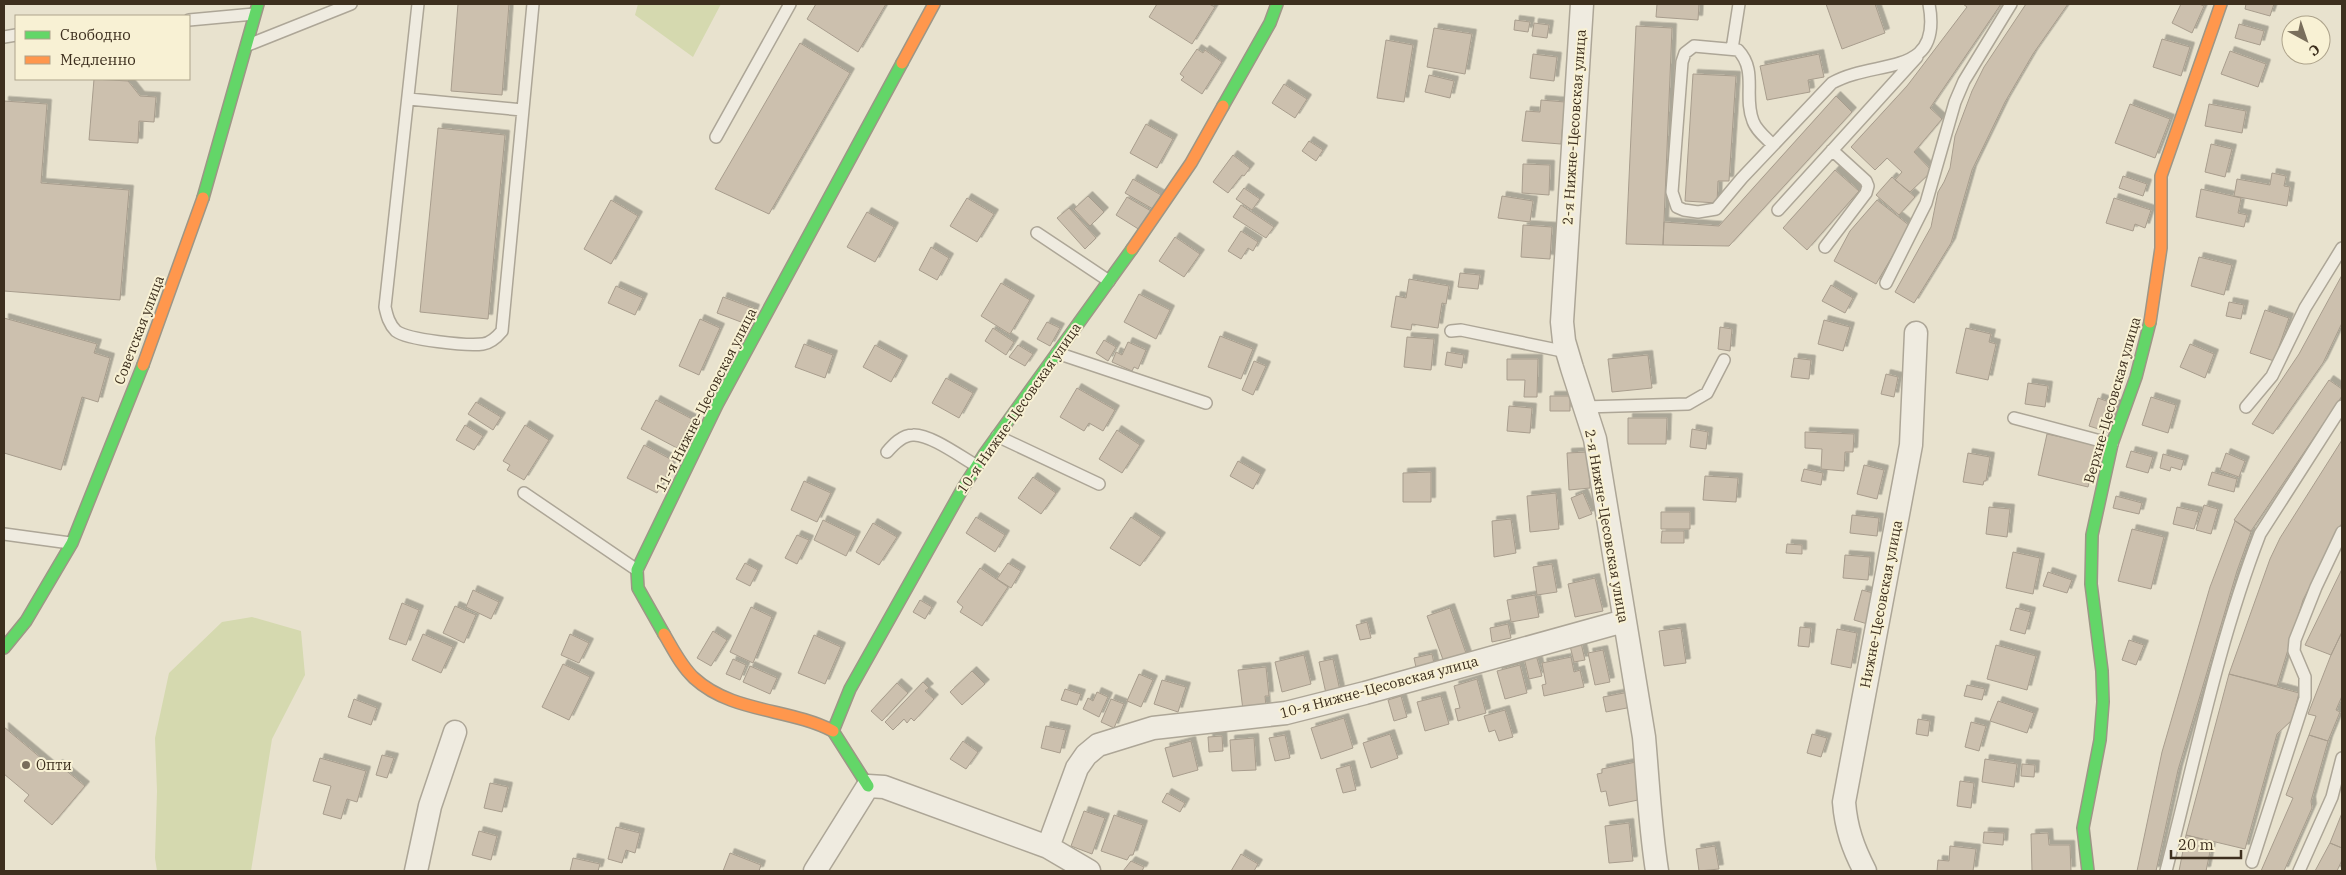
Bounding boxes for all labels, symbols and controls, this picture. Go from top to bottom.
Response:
legend [15,15,190,80]
north arrow [2281,15,2331,65]
text: Свободно [60,25,131,44]
street label: 2-я Нижне-Цесовская улица [1558,28,1590,225]
text: С [2305,40,2324,60]
text: Медленно [60,50,136,69]
street label: Советская улица [110,273,168,387]
street label: 11-я Нижне-Цесовская улица [652,304,761,495]
street label: Верхне-Цесовская улица [2080,314,2144,485]
street label: 10-я Нижне-Цесовская улица [953,319,1085,497]
street label: 2-я Нижне-Цесовская улица [1581,428,1633,624]
street label: Нижне-Цесовская улица [1856,518,1906,689]
street label: 10-я Нижне-Цесовская улица [1278,652,1480,722]
place label: Опти [36,756,72,774]
marker: Опти [20,759,32,771]
scale bar [2171,828,2241,860]
text: 20 m [2178,835,2214,854]

